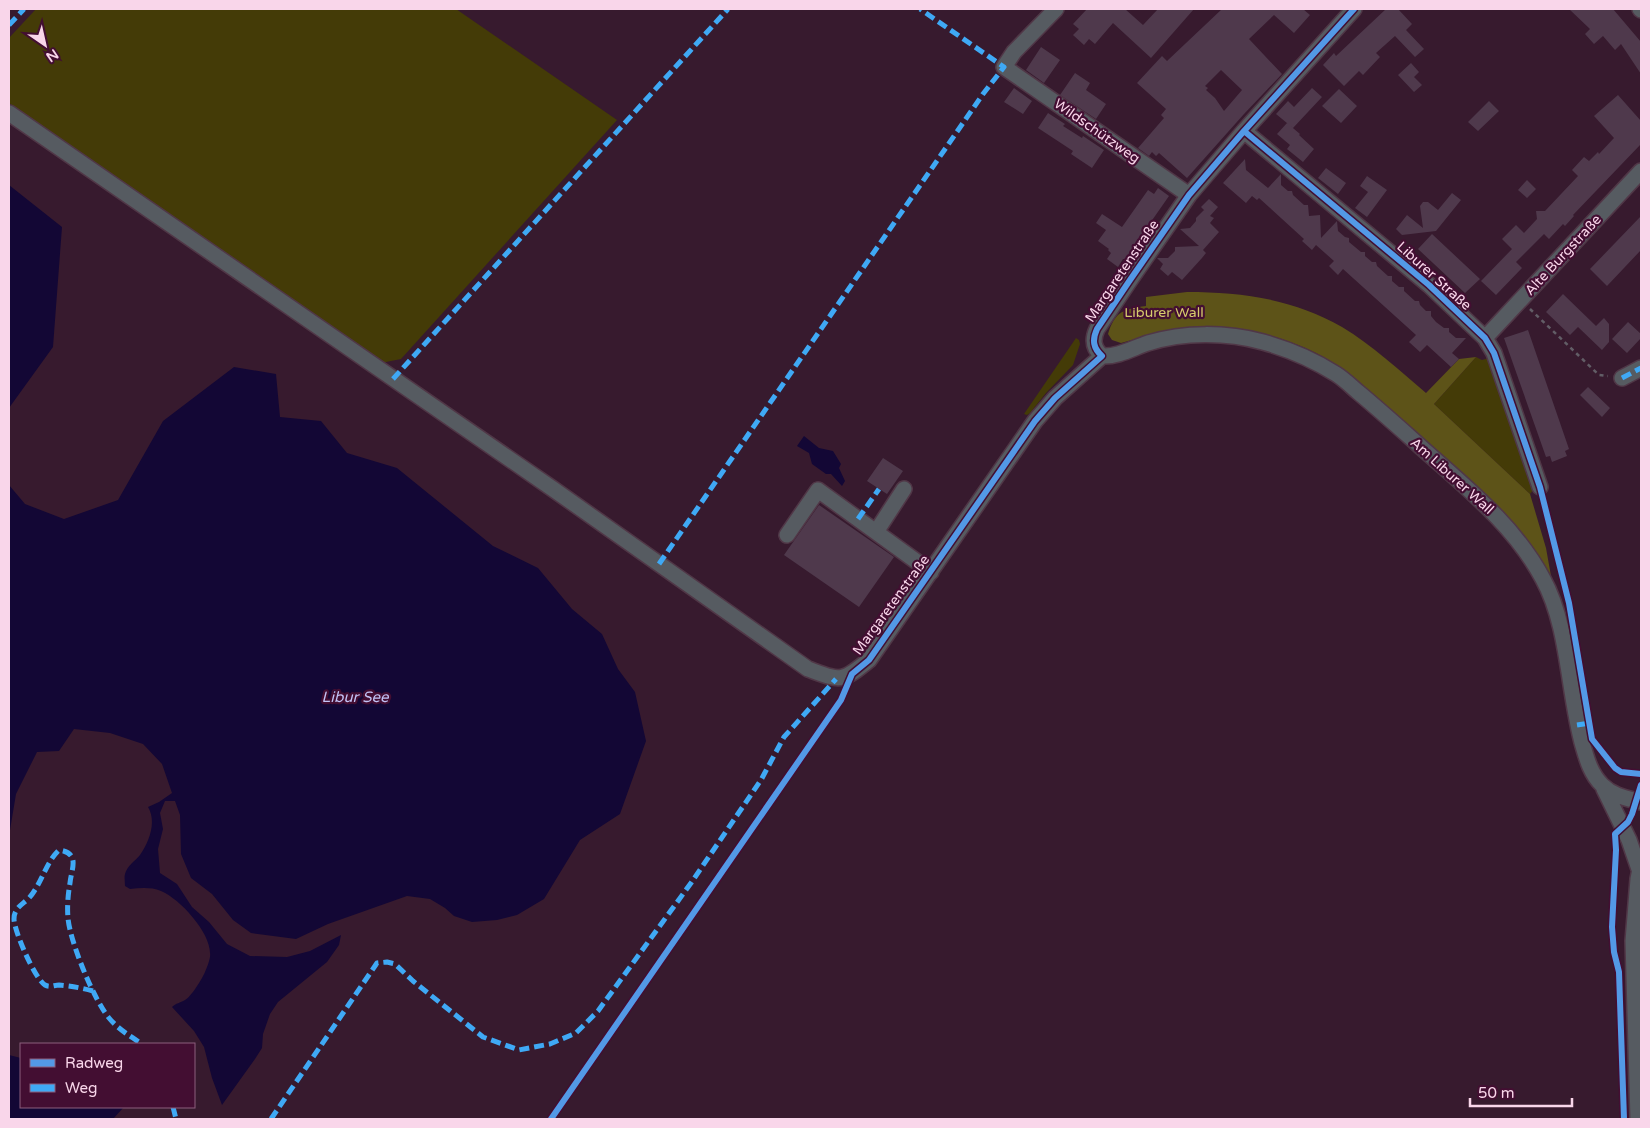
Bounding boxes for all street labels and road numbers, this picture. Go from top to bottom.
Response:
street label: Wildschützweg [1051,95,1143,167]
street label: Alte Burgstraße [1521,211,1605,299]
street label: Margaretenstraße [1081,217,1163,325]
street label: Liburer Straße [1393,238,1475,314]
street label: Am Liburer Wall [1407,434,1497,518]
street label: Margaretenstraße [849,552,933,658]

